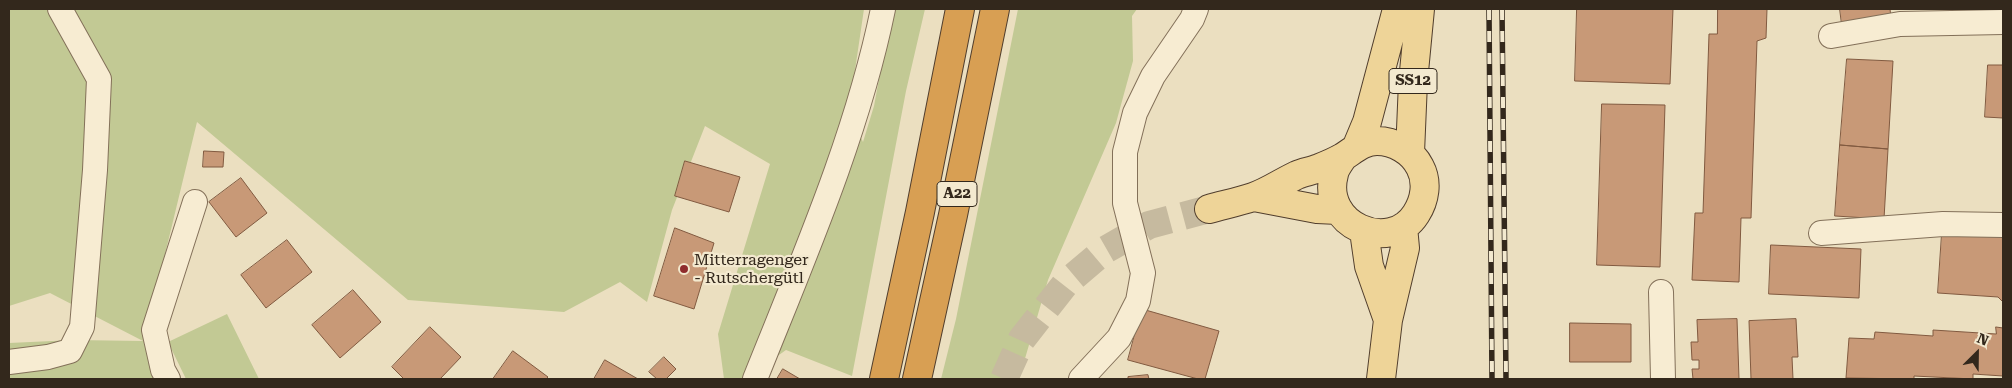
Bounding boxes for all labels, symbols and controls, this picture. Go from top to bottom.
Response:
road number: SS12 [1389,68,1437,94]
road number: A22 [937,182,977,206]
place label: Mitterragenger - Rutschergütl [694,250,809,288]
marker: Mitterragenger - Rutschergütl [678,263,690,275]
north arrow [1952,328,2002,378]
text: N [1975,330,1991,349]

